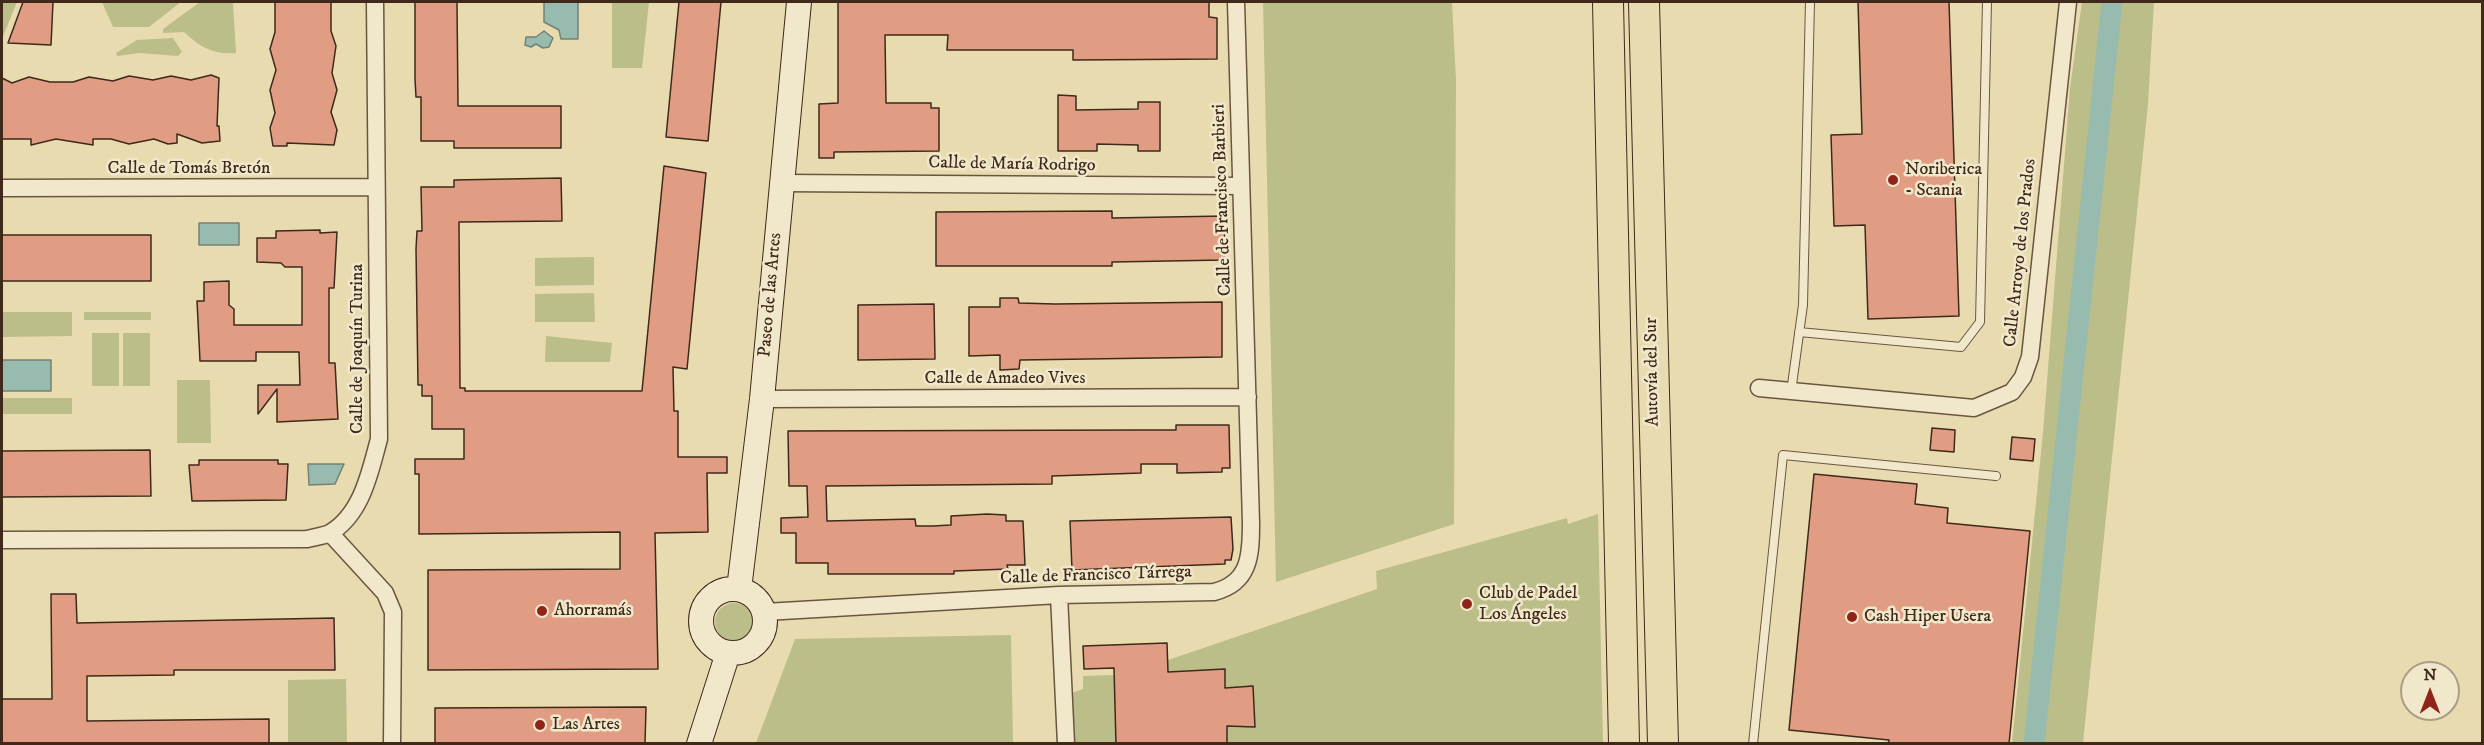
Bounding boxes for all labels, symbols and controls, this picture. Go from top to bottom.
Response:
street label: Calle de Francisco Barbieri [1209,104,1237,296]
street label: Calle de María Rodrigo [928,153,1096,177]
street label: Calle de Tomás Bretón [108,158,270,180]
street label: Calle Arroyo de los Prados [2000,158,2042,348]
place label: Noriberica - Scania [1905,159,1982,201]
marker: Noriberica - Scania [1886,173,1900,187]
street label: Paseo de las Artes [755,232,787,358]
street label: Calle de Joaquín Turina [347,264,369,434]
street label: Autovía del Sur [1641,317,1665,427]
street label: Calle de Amadeo Vives [925,368,1085,390]
street label: Calle de Francisco Tárrega [1000,562,1192,590]
place label: Club de Padel Los Ángeles [1479,583,1578,626]
marker: Club de Padel Los Ángeles [1460,597,1474,611]
place label: Ahorramás [554,600,632,622]
marker: Ahorramás [535,604,549,618]
place label: Cash Hiper Usera [1864,606,1991,628]
marker: Cash Hiper Usera [1845,610,1859,624]
north arrow [2400,661,2460,721]
text: N [2423,665,2437,685]
place label: Las Artes [552,714,620,736]
marker: Las Artes [533,718,547,732]

